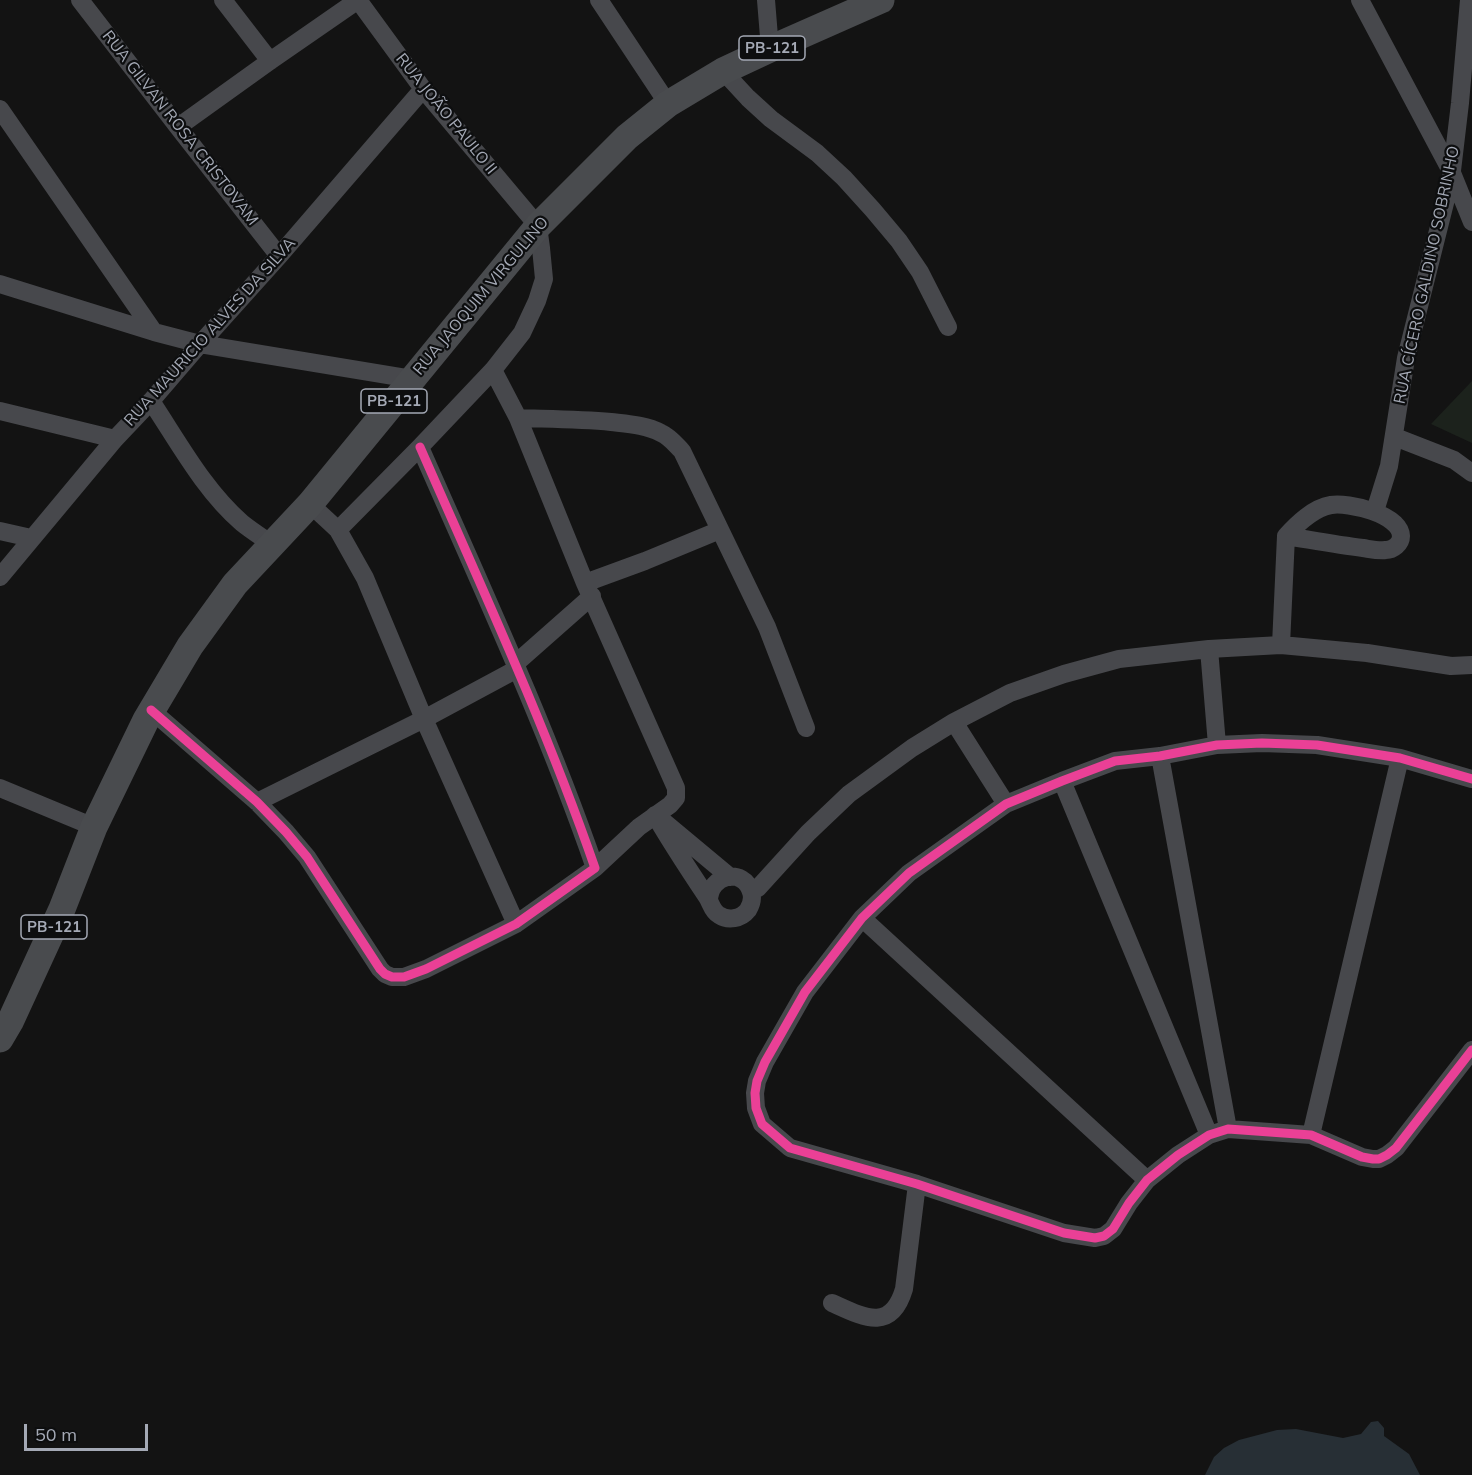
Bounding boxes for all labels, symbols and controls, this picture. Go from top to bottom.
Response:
street label: RUA GILVAN ROSA CRISTOVAM [98,27,262,229]
road number: PB-121 [739,36,805,60]
street label: RUA JOÃO PAULO II [391,50,501,178]
street label: RUA CÍCERO GALDINO SOBRINHO [1390,144,1464,406]
street label: RUA JAOQUIM VIRGULINO [409,213,553,379]
street label: RUA MAURICIO ALVES DA SILVA [120,234,300,430]
road number: PB-121 [361,389,427,413]
road number: PB-121 [21,915,87,939]
scale bar [27,1412,152,1450]
text: 50 m [35,1423,77,1446]

